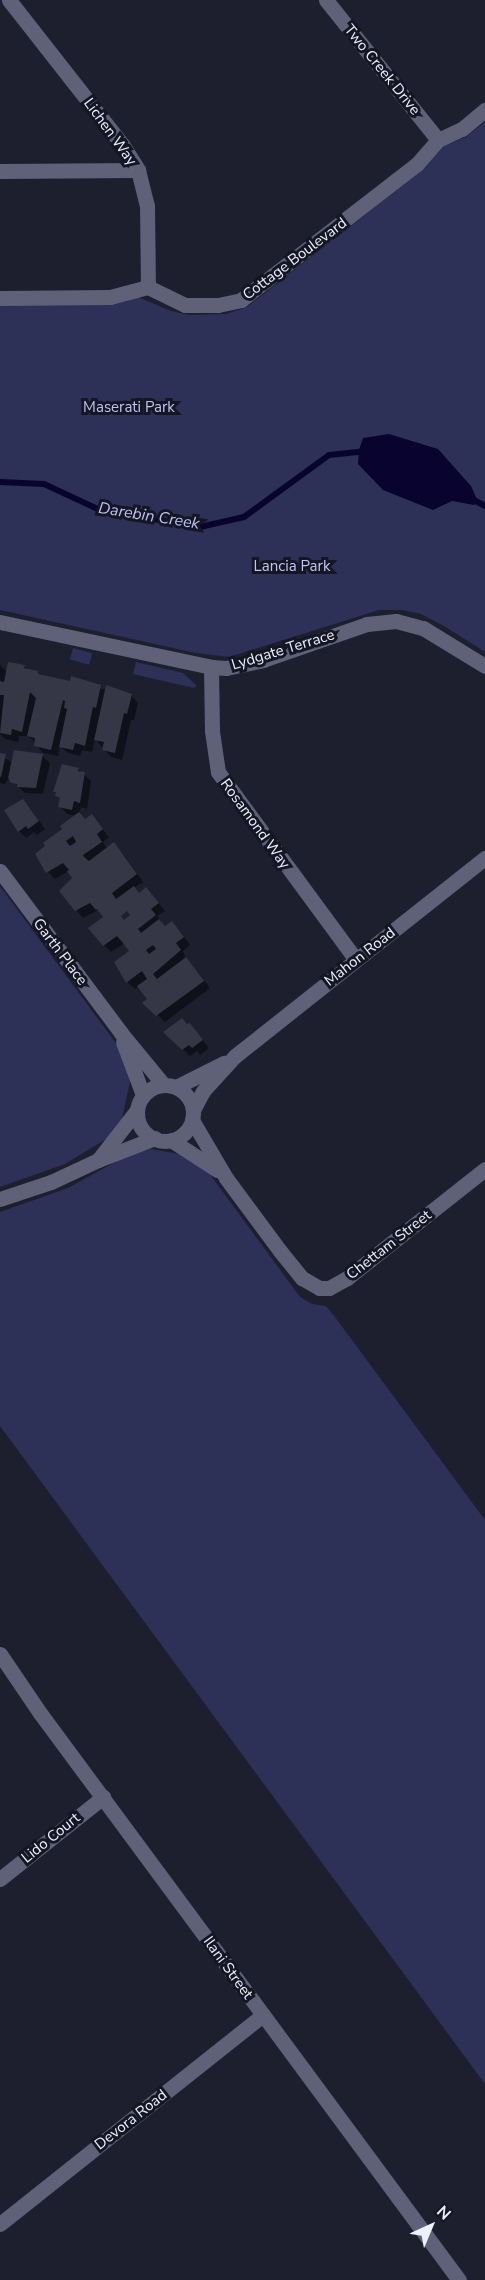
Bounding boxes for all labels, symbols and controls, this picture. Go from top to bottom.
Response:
street label: Two Creek Drive [340,21,424,119]
street label: Lichen Way [80,95,140,169]
street label: Cottage Boulevard [240,214,350,304]
park label: Maserati Park [83,399,175,417]
water label: Darebin Creek [97,499,201,533]
park label: Lancia Park [254,558,330,576]
street label: Lydgate Terrace [229,626,337,674]
street label: Rosamond Way [216,775,294,873]
street label: Garth Place [29,915,91,989]
street label: Mahon Road [321,924,399,990]
street label: Chettam Street [343,1206,435,1284]
street label: Lido Court [18,1809,84,1867]
street label: Ilani Street [199,1933,257,2003]
street label: Devora Road [91,2086,171,2154]
north arrow [401,2196,461,2256]
text: N [432,2201,455,2225]

